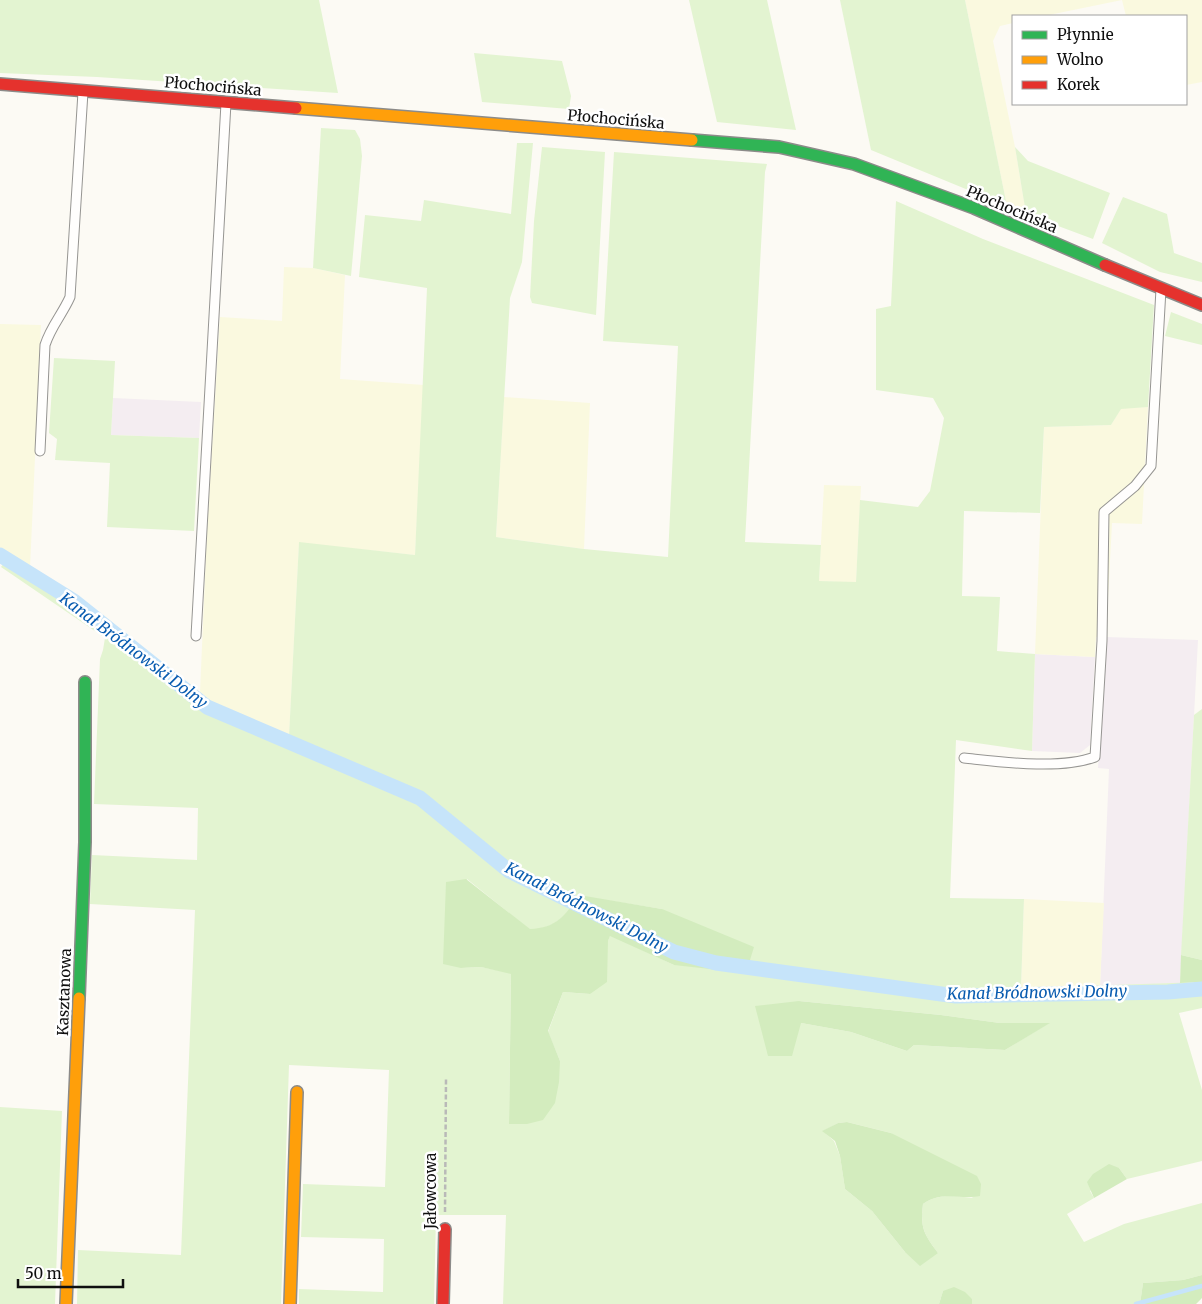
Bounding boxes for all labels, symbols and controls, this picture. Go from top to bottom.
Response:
legend [1012,15,1187,105]
text: Płynnie [1057,25,1114,44]
text: Wolno [1056,50,1104,69]
street label: Płochocińska [164,72,262,100]
text: Korek [1057,75,1100,94]
street label: Płochocińska [567,105,665,133]
street label: Płochocińska [963,181,1061,237]
water label: Kanał Bródnowski Dolny [55,587,212,712]
water label: Kanał Bródnowski Dolny [501,857,672,957]
street label: Kasztanowa [53,948,75,1036]
water label: Kanał Bródnowski Dolny [946,980,1127,1004]
street label: Jałowcowa [421,1153,440,1230]
scale bar [18,1256,122,1288]
text: 50 m [25,1264,62,1283]

